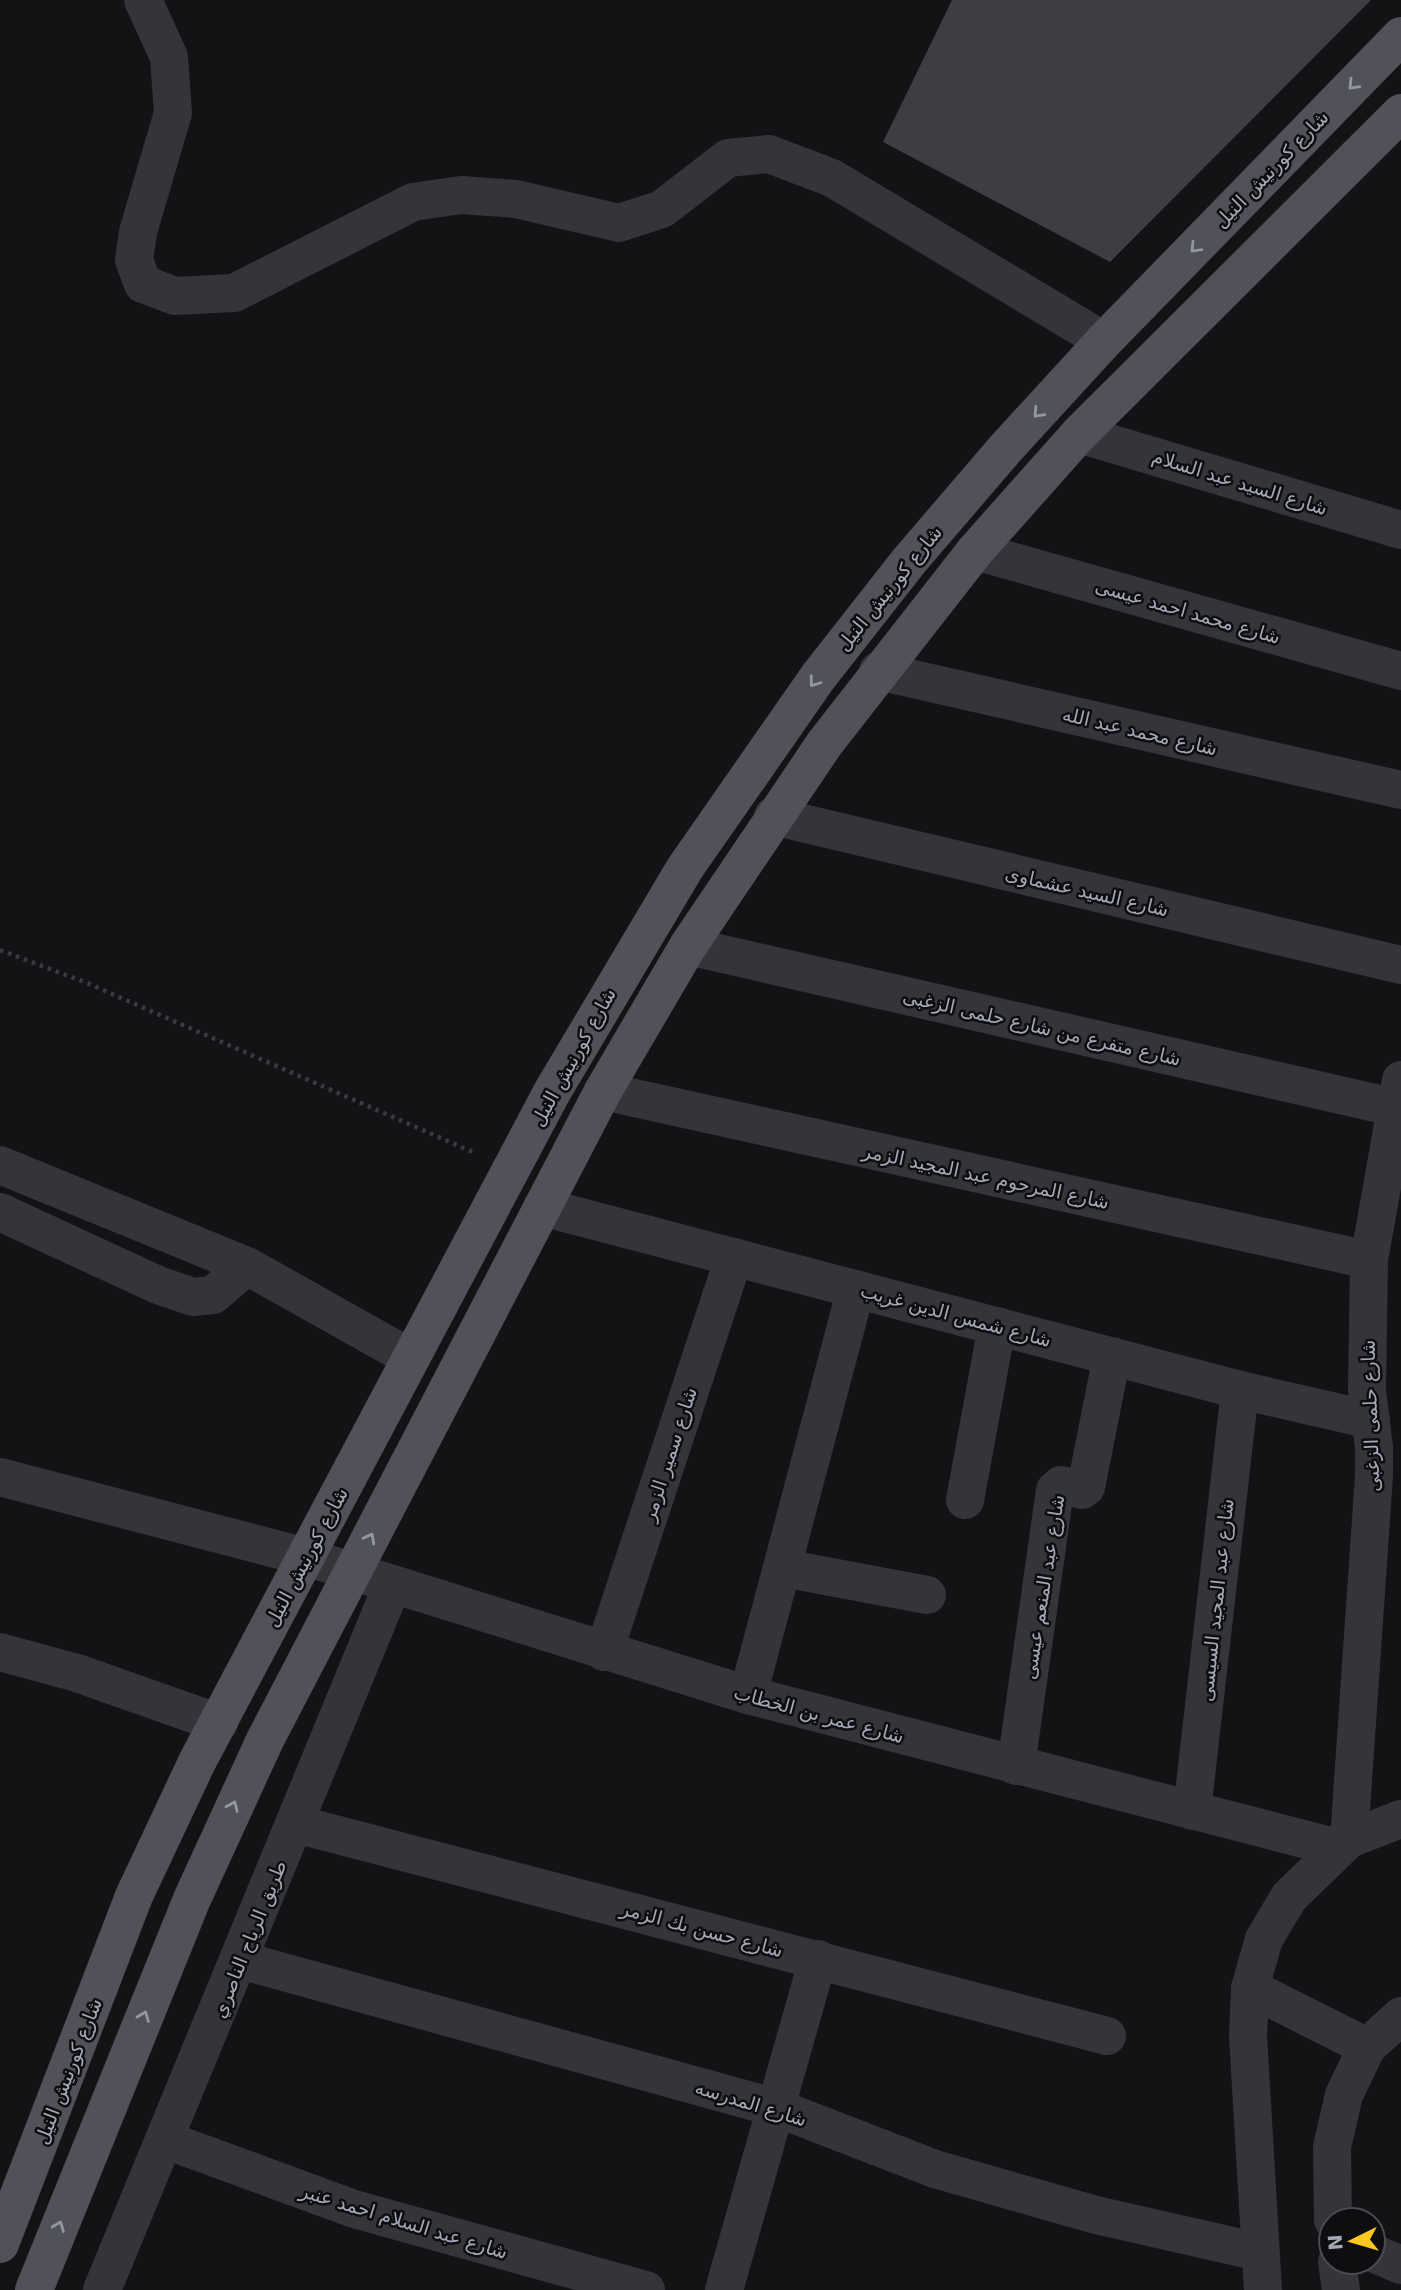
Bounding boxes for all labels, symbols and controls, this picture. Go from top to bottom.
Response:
one-way arrow [1349,77,1362,90]
street label: شارع كورنيش النيل [1209,106,1333,233]
one-way arrow [1190,240,1203,253]
one-way arrow [1034,405,1046,418]
street label: شارع السيد عبد السلام [1149,445,1330,520]
street label: شارع كورنيش النيل [832,521,947,656]
street label: شارع محمد احمد عيسى [1093,574,1283,649]
one-way arrow [810,674,823,687]
street label: شارع محمد عبد الله [1060,702,1220,761]
street label: شارع السيد عشماوى [1003,861,1171,921]
street label: شارع كورنيش النيل [526,984,621,1130]
street label: شارع متفرع من شارع حلمى الزغبى [901,984,1183,1071]
street label: شارع المرحوم عبد المجيد الزمر [860,1139,1111,1214]
street label: شارع شمس الدين غريب [858,1279,1054,1352]
street label: شارع حلمى الزغبى [1356,1340,1385,1492]
street label: شارع سمير الزمر [637,1384,702,1525]
street label: شارع كورنيش النيل [260,1484,353,1631]
street label: شارع عبد المنعم عيسى [1018,1493,1069,1681]
street label: شارع عبد المجيد السيسى [1194,1497,1239,1703]
one-way arrow [361,1533,375,1545]
street label: شارع عمر بن الخطاب [731,1681,907,1748]
one-way arrow [225,1801,239,1813]
street label: طريق الرياح الناصري [207,1857,292,2021]
street label: شارع حسن بك الزمر [617,1897,786,1962]
street label: شارع كورنيش النيل [30,1995,107,2147]
one-way arrow [136,2010,150,2022]
street label: شارع المدرسه [692,2076,809,2131]
street label: شارع عبد السلام احمد عنبر [296,2179,510,2264]
north arrow [1317,2206,1387,2276]
one-way arrow [50,2221,64,2233]
text: N [1323,2234,1347,2251]

